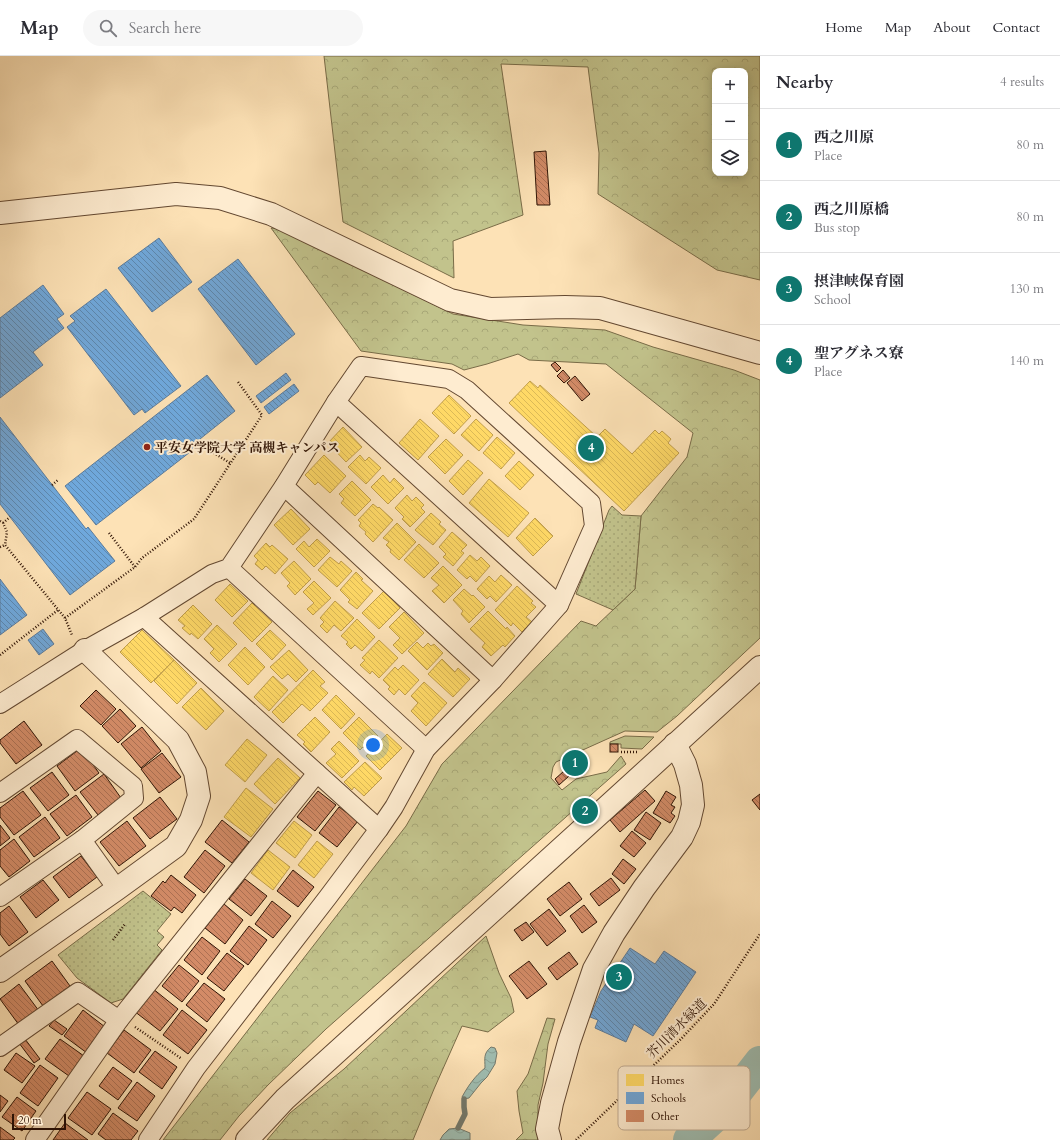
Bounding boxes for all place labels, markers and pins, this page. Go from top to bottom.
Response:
pin: 4 [578,433,604,463]
place label: 平安女学院大学 高槻キャンパス [155,439,340,457]
marker: 平安女学院大学 高槻キャンパス [142,442,152,452]
pin: 1 [562,748,588,778]
pin: 2 [572,796,598,826]
pin: 3 [606,962,632,992]

